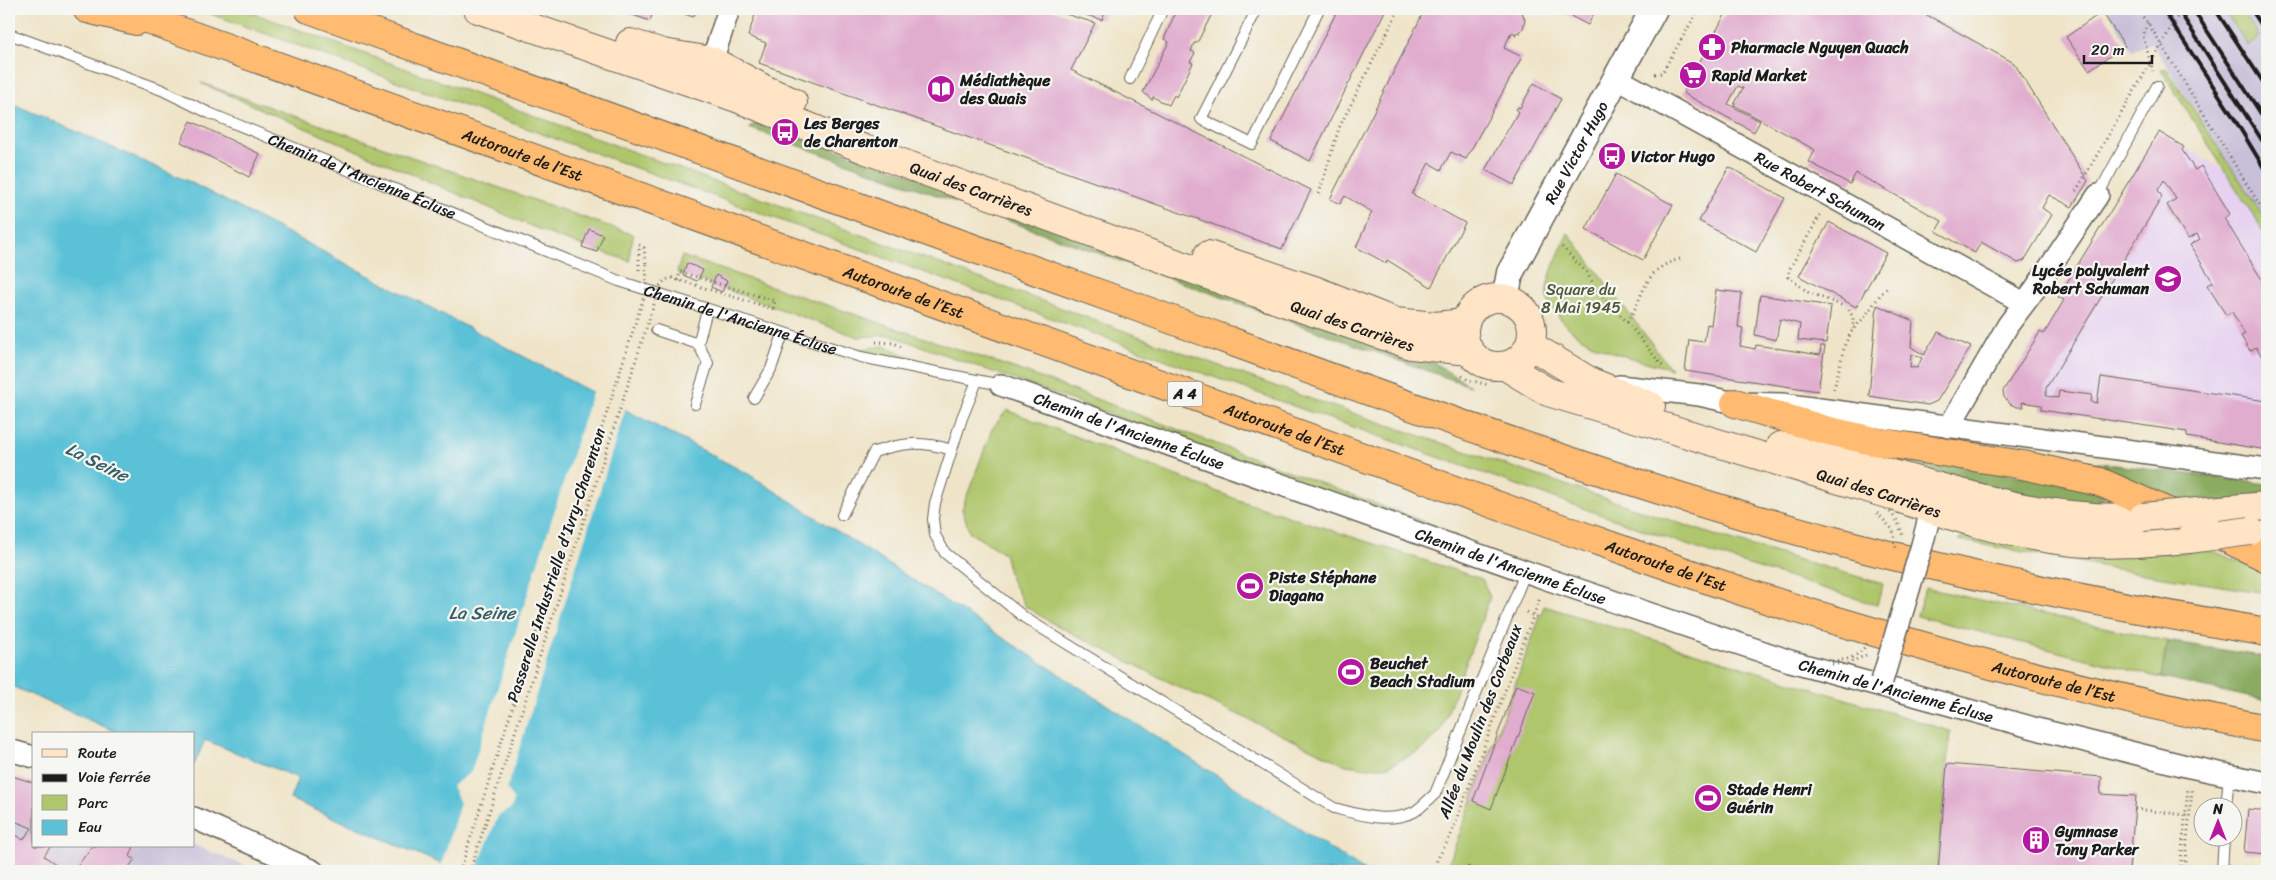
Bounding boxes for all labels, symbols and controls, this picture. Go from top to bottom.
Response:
pharmacy icon: Pharmacie Nguyen Quach [1697,32,1727,62]
scale bar [2084,32,2151,64]
place label: Pharmacie Nguyen Quach [1731,33,1909,62]
text: 20 m [2091,37,2125,63]
supermarket icon: Rapid Market [1678,60,1708,90]
place label: Rapid Market [1711,61,1807,90]
place label: Médiathèque des Quais [959,66,1051,113]
library icon: Médiathèque des Quais [926,74,956,104]
street label: Rue Victor Hugo [1536,95,1616,209]
place label: Les Berges de Charenton [804,109,898,156]
bus stop icon: Les Berges de Charenton [770,117,800,147]
street label: Autoroute de l’Est [457,119,587,189]
street label: Chemin de l'Ancienne Écluse [264,124,461,227]
bus stop icon: Victor Hugo [1597,141,1627,171]
place label: Victor Hugo [1631,142,1716,171]
street label: Rue Robert Schuman [1749,142,1892,239]
street label: Quai des Carrières [906,153,1037,224]
street label: Autoroute de l’Est [838,256,968,327]
place label: Lycée polyvalent Robert Schuman [2032,256,2151,303]
school or university icon: Lycée polyvalent Robert Schuman [2153,264,2183,294]
street label: Chemin de l'Ancienne Écluse [641,275,841,363]
park label: Square du 8 Mai 1945 [1541,275,1621,322]
street label: Quai des Carrières [1287,291,1419,360]
road number: A 4 [1168,382,1202,406]
street label: Chemin de l'Ancienne Écluse [1030,383,1229,478]
street label: Autoroute de l’Est [1219,393,1349,464]
street label: Passerelle Industrielle d'Ivry-Charenton [498,424,614,706]
water label: La Seine [60,433,135,492]
street label: Quai des Carrières [1813,459,1945,526]
street label: Chemin de l'Ancienne Écluse [1411,519,1610,613]
street label: Autoroute de l’Est [1601,530,1731,600]
place label: Piste Stéphane Diagana [1269,563,1377,610]
sports icon: Piste Stéphane Diagana [1235,571,1265,601]
water label: La Seine [449,597,517,629]
street label: Allée du Moulin des Corbeaux [1429,619,1531,824]
place label: Beuchet Beach Stadium [1370,649,1475,696]
street label: Chemin de l'Ancienne Écluse [1795,650,1997,731]
street label: Autoroute de l’Est [1988,651,2119,710]
sports icon: Beuchet Beach Stadium [1336,657,1366,687]
legend [32,732,195,848]
text: Route [78,740,117,766]
text: Voie ferrée [78,764,151,790]
place label: Stade Henri Guérin [1726,775,1813,822]
sports icon: Stade Henri Guérin [1693,783,1723,813]
text: Parc [78,790,108,816]
text: N [2212,797,2223,822]
north arrow [2194,798,2244,848]
text: Eau [78,814,102,840]
place label: Gymnase Tony Parker [2054,817,2140,864]
building icon: Gymnase Tony Parker [2021,825,2051,855]

